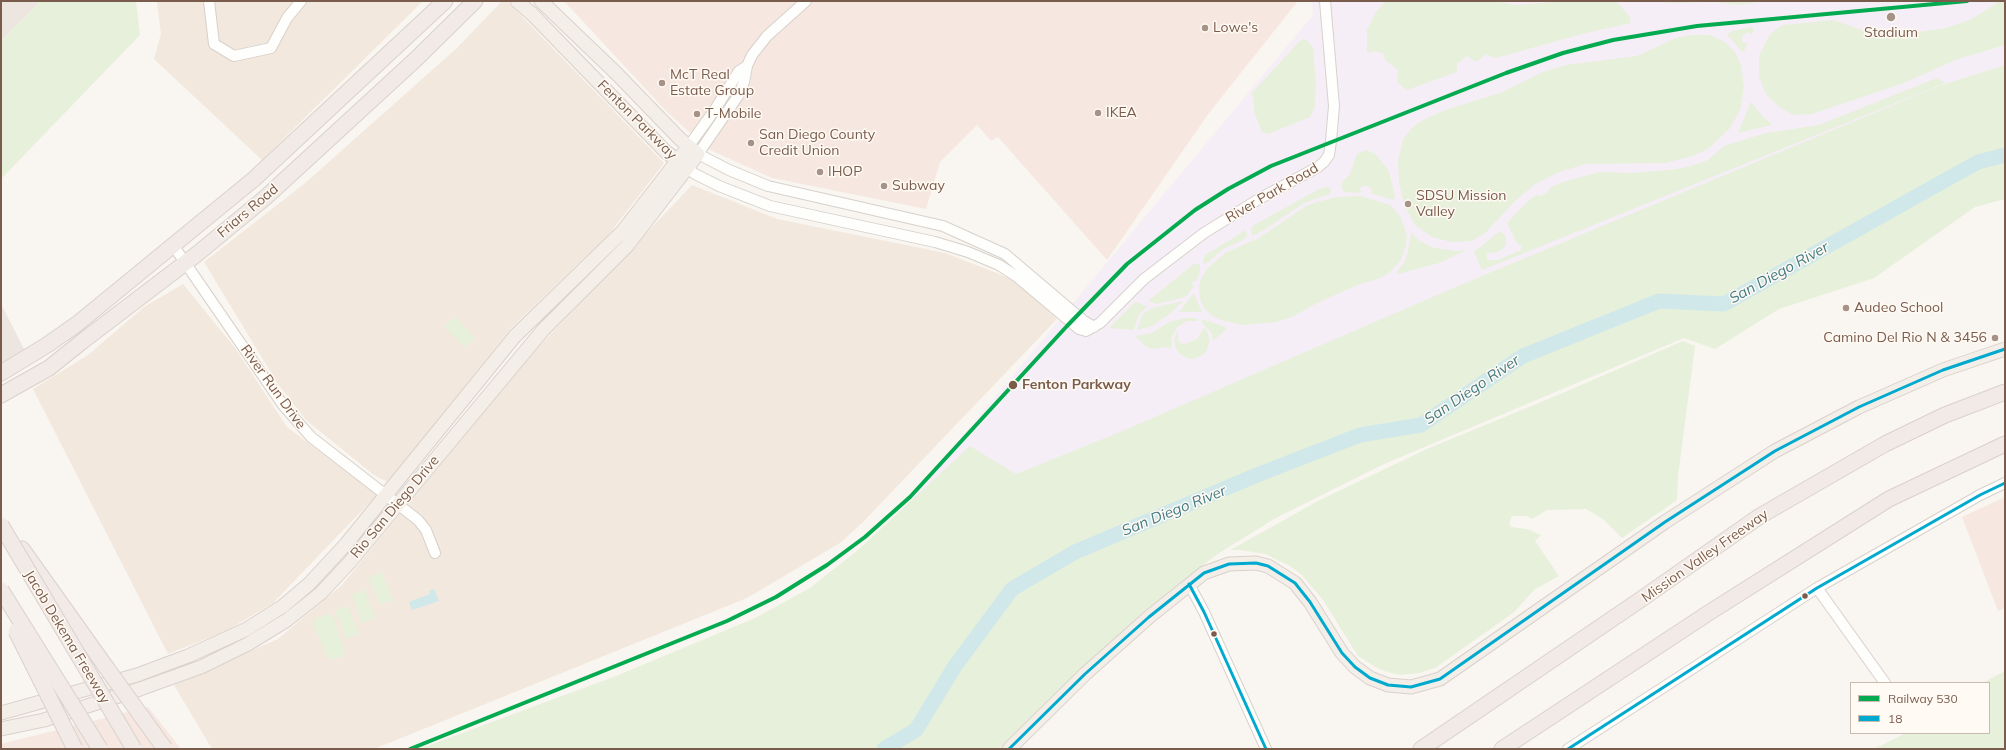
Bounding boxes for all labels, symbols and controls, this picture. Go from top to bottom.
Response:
marker: Stadium [1885,11,1897,23]
place label: Lowe's [1213,20,1258,36]
marker: Lowe's [1200,23,1210,33]
place label: Stadium [1864,25,1918,41]
place label: McT Real Estate Group [670,67,754,100]
street label: Fenton Parkway [594,77,680,163]
marker: McT Real Estate Group [657,78,667,88]
place label: IKEA [1106,105,1137,121]
place label: T-Mobile [705,106,761,122]
marker: IKEA [1093,108,1103,118]
marker: T-Mobile [692,109,702,119]
place label: San Diego County Credit Union [759,127,875,160]
marker: San Diego County Credit Union [746,138,756,148]
street label: River Park Road [1223,160,1321,226]
place label: IHOP [828,164,862,180]
marker: IHOP [815,167,825,177]
place label: Subway [892,178,945,194]
street label: Friars Road [214,181,282,241]
marker: Subway [879,181,889,191]
place label: SDSU Mission Valley [1416,188,1507,220]
marker: SDSU Mission Valley [1403,199,1413,209]
water label: San Diego River [1726,238,1832,308]
place label: Audeo School [1854,300,1943,316]
marker: Audeo School [1841,303,1851,313]
place label: Camino Del Rio N & 3456 [1823,330,1987,346]
marker: Camino Del Rio N & 3456 [1990,333,2000,343]
street label: River Run Drive [237,342,309,432]
water label: San Diego River [1421,352,1523,428]
place label: Fenton Parkway [1022,377,1131,393]
marker: Fenton Parkway [1007,379,1019,391]
street label: Rio San Diego Drive [347,452,443,562]
water label: San Diego River [1119,482,1229,540]
street label: Mission Valley Freeway [1638,506,1772,606]
street label: Jacob Dekema Freeway [21,567,113,707]
unlabelled marker [1800,591,1810,601]
unlabelled marker [1209,629,1219,639]
legend [1850,682,1990,734]
text: Railway 530 [1888,691,1958,706]
text: 18 [1888,711,1902,726]

